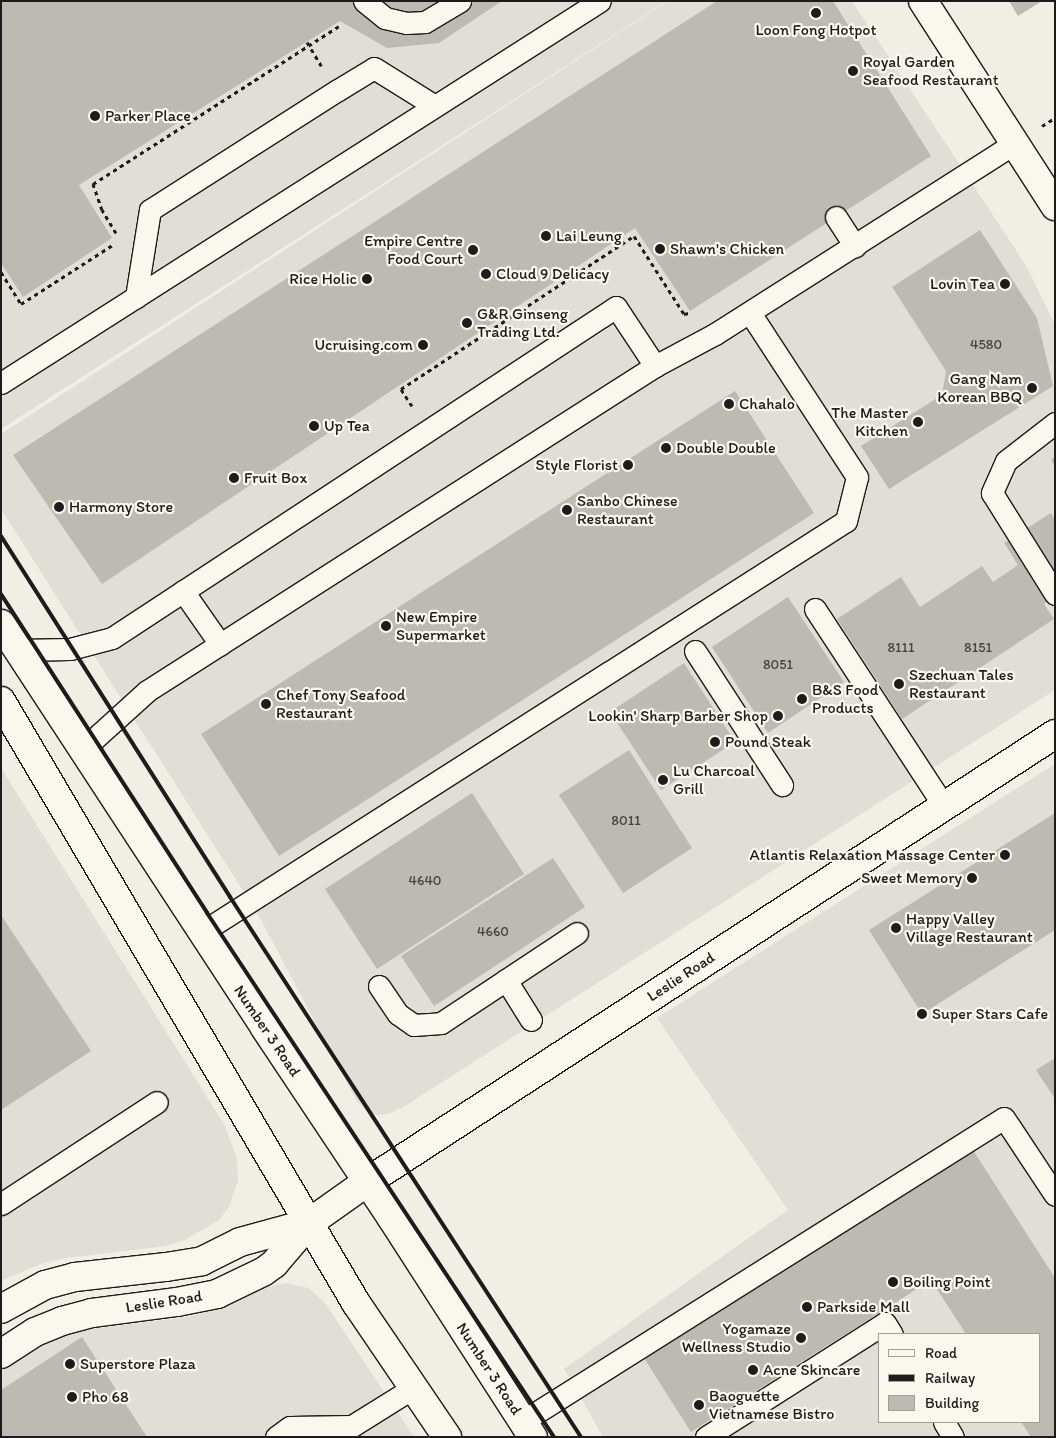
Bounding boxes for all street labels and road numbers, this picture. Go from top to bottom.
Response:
street label: Leslie Road [643,948,719,1006]
street label: Number 3 Road [229,982,305,1080]
street label: Leslie Road [124,1286,204,1318]
street label: Number 3 Road [452,1319,526,1419]

